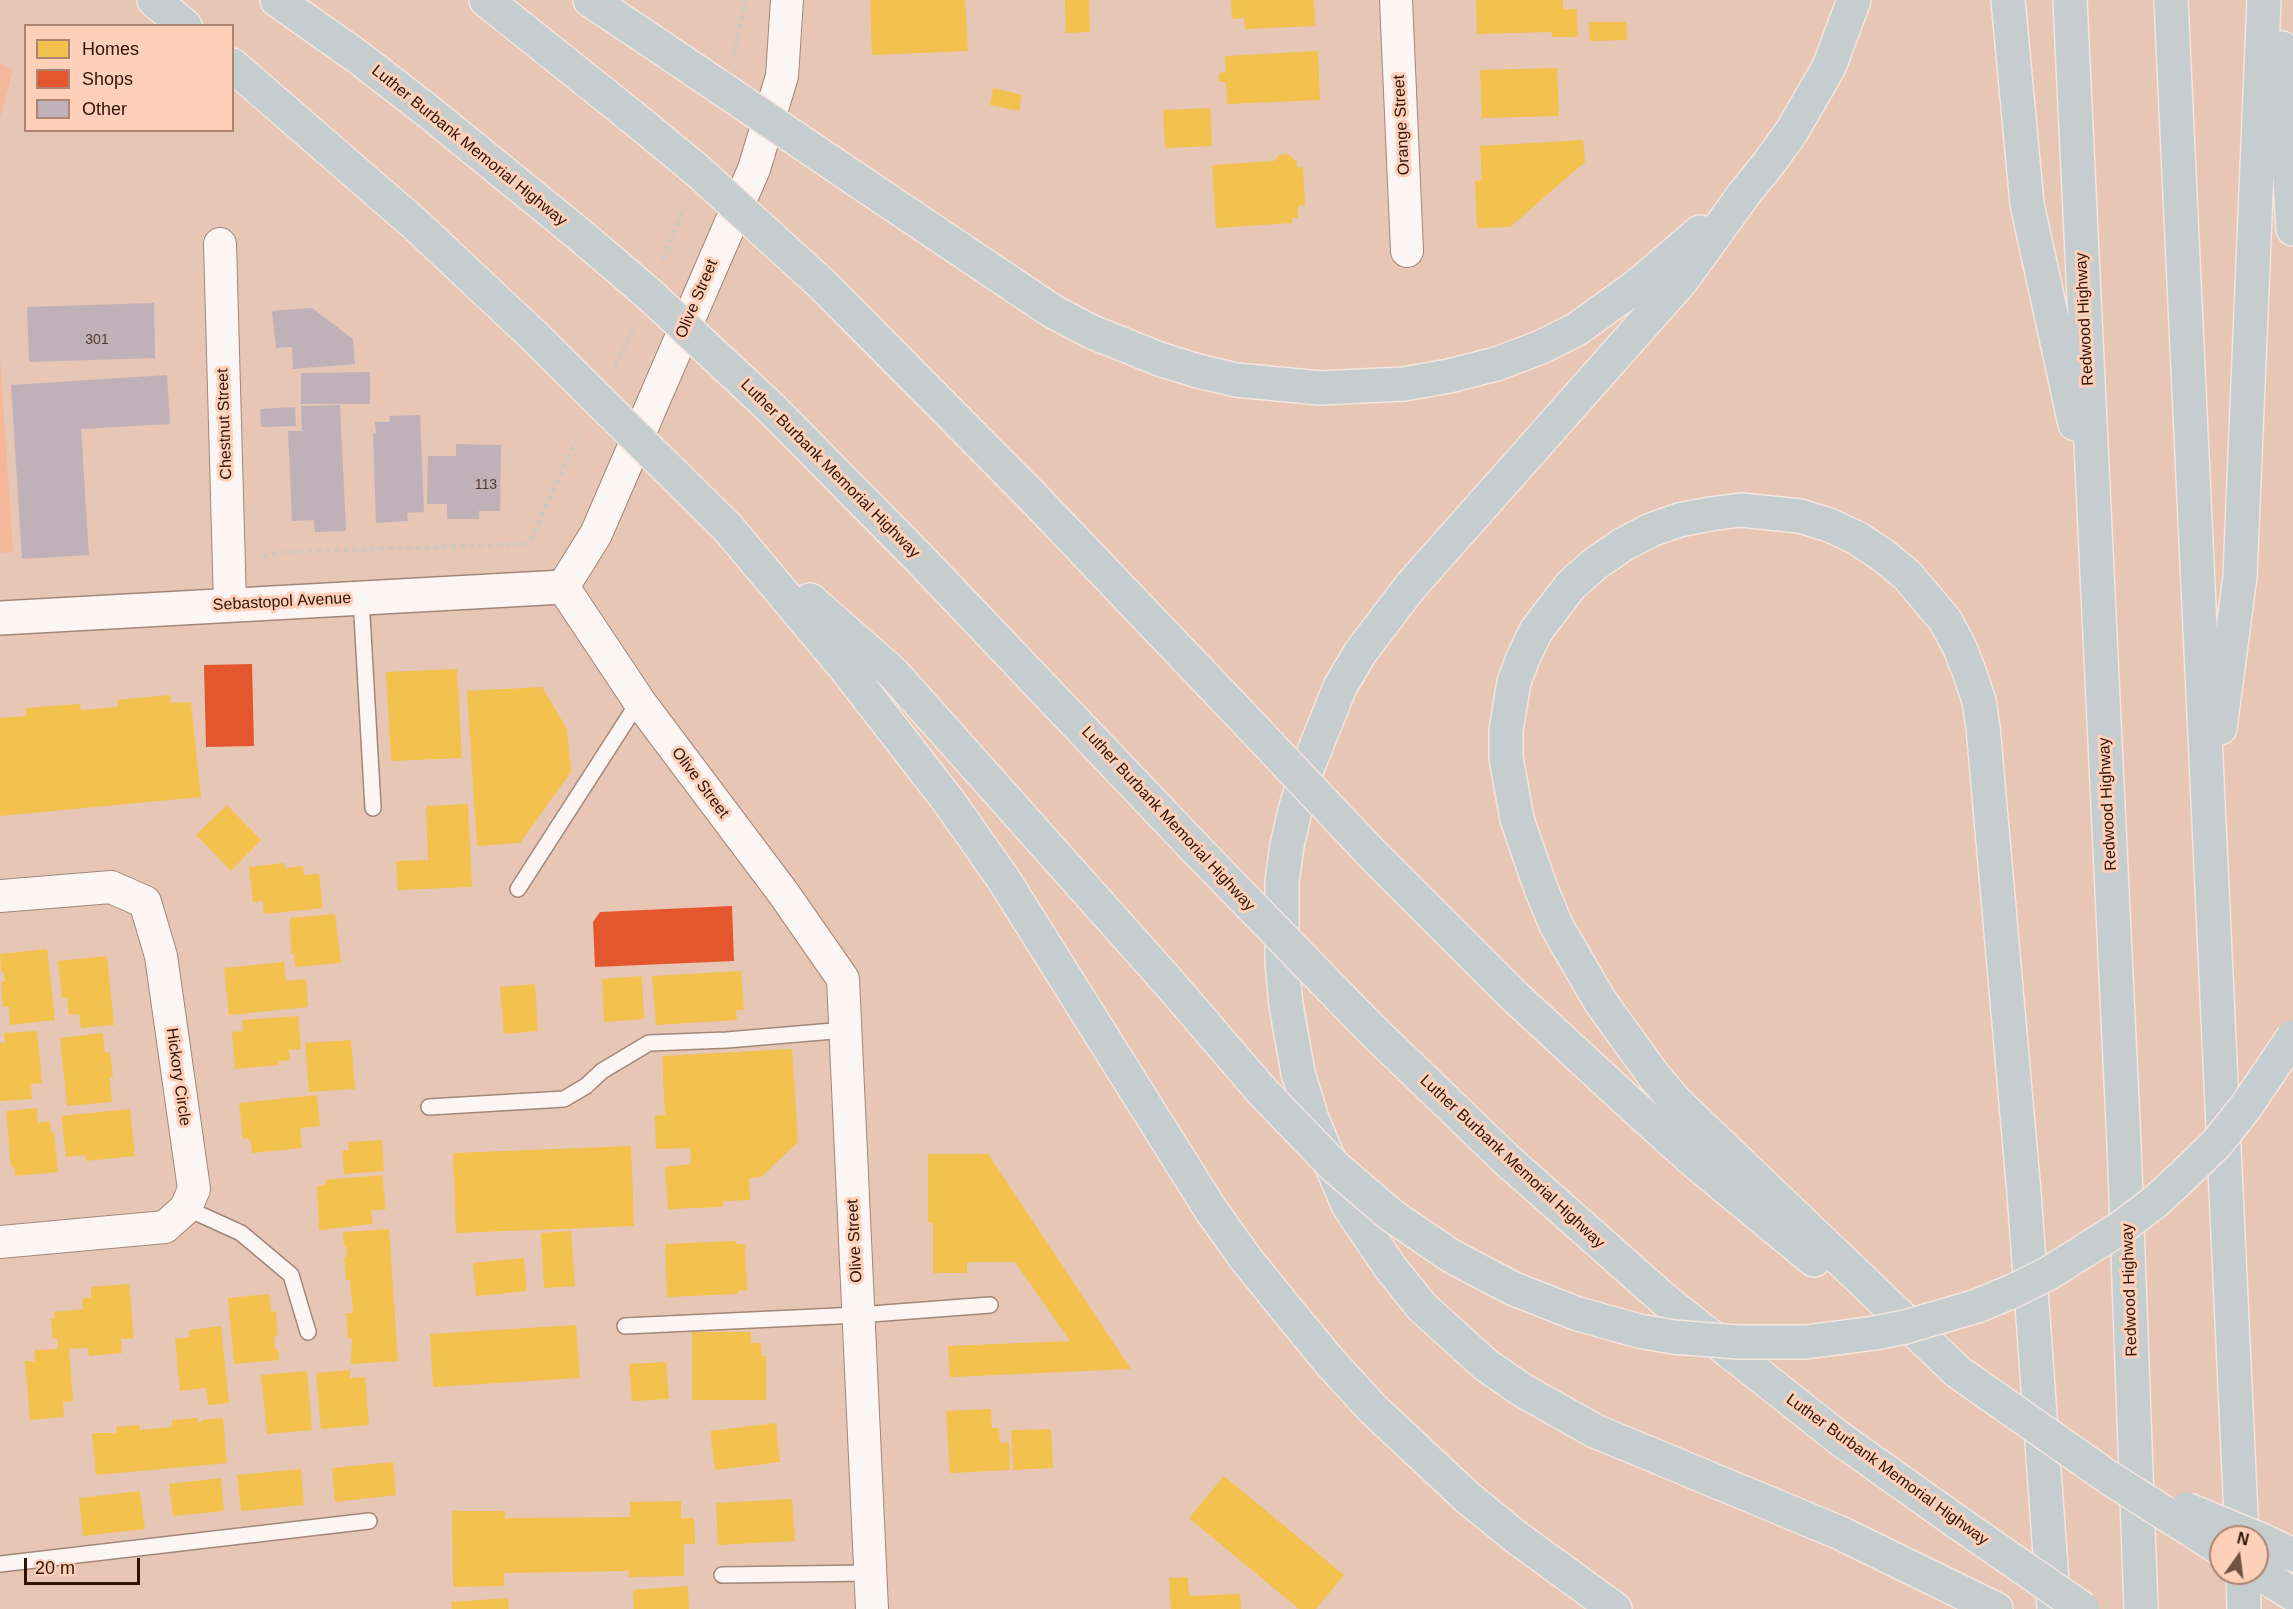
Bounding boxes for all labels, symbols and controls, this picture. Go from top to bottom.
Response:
legend [24,24,234,132]
text: Homes [82,39,139,59]
street label: Luther Burbank Memorial Highway [368,61,570,231]
text: Shops [82,69,133,89]
street label: Orange Street [1390,74,1414,176]
text: Other [82,99,127,119]
street label: Redwood Highway [2072,252,2098,386]
street label: Olive Street [672,257,722,341]
house number: 301 [85,332,109,348]
street label: Chestnut Street [213,368,237,480]
street label: Luther Burbank Memorial Highway [736,375,924,563]
house number: 113 [475,477,497,493]
street label: Sebastopol Avenue [212,589,352,615]
street label: Luther Burbank Memorial Highway [1077,723,1259,915]
street label: Redwood Highway [2095,737,2121,871]
street label: Olive Street [667,744,733,822]
street label: Hickory Circle [162,1027,194,1127]
street label: Luther Burbank Memorial Highway [1416,1071,1608,1253]
street label: Olive Street [843,1199,867,1283]
street label: Redwood Highway [2118,1223,2142,1357]
street label: Luther Burbank Memorial Highway [1782,1390,1992,1550]
north arrow [2209,1525,2269,1585]
text: N [2235,1529,2251,1549]
scale bar [27,1546,142,1584]
text: 20 m [35,1558,75,1578]

